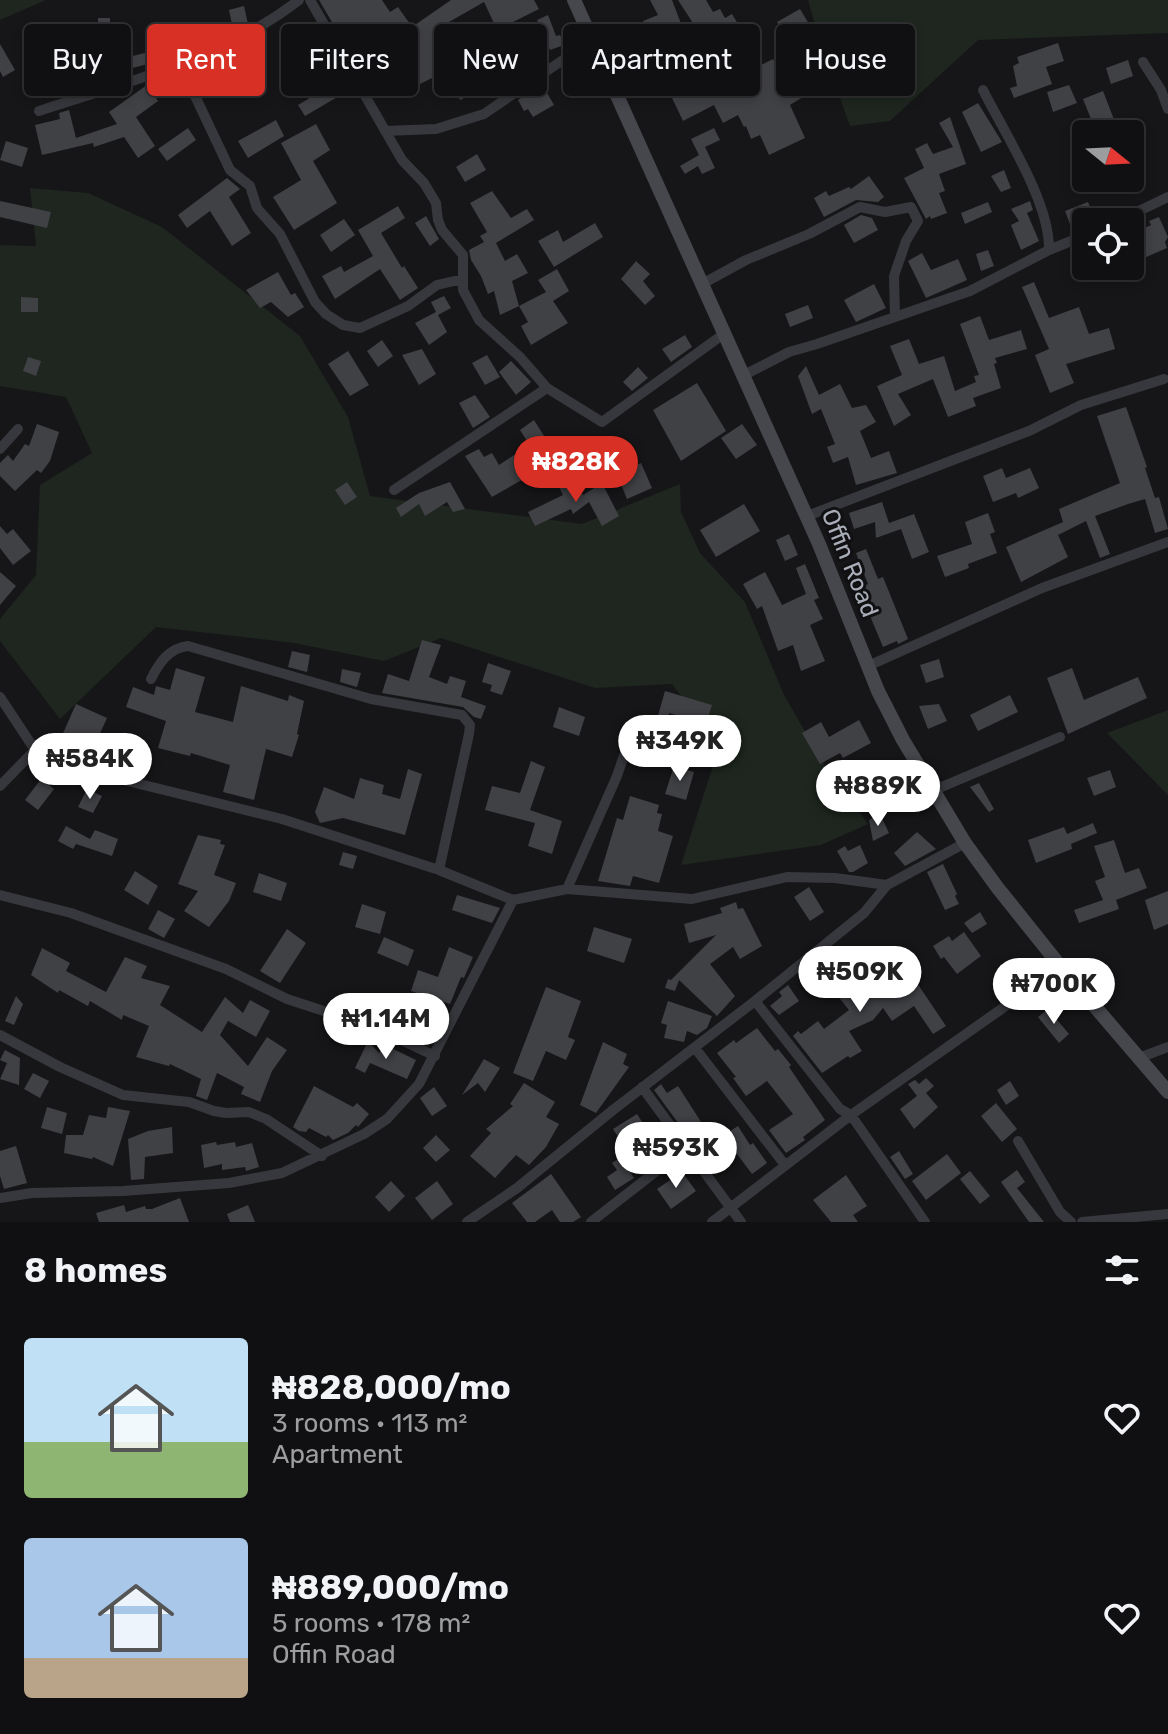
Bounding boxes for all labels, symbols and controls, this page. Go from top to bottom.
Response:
chip: Buy [24,24,131,96]
chip: Rent [147,24,265,96]
chip: Filters [281,24,418,96]
chip: New [434,24,547,96]
chip: Apartment [563,24,760,96]
chip: House [776,24,915,96]
north arrow [1072,120,1144,192]
map controls [1072,120,1144,280]
button: locate [1072,208,1144,280]
pin: ₦828K [520,436,632,504]
text: ₦828K [532,446,620,477]
street label: Offin Road [816,505,884,621]
pin: ₦349K [624,715,736,783]
text: ₦349K [636,725,724,756]
pin: ₦584K [34,733,146,801]
text: ₦584K [46,743,134,774]
pin: ₦889K [822,760,934,828]
text: ₦889K [834,770,922,801]
pin: ₦509K [804,946,916,1014]
text: ₦509K [816,956,904,987]
pin: ₦700K [998,958,1110,1026]
text: ₦700K [1011,968,1097,999]
pin: ₦1.14M [321,993,451,1061]
text: ₦1.14M [341,1003,431,1034]
pin: ₦593K [620,1122,732,1190]
text: ₦593K [633,1132,719,1163]
icon: filters [1100,1248,1144,1292]
text: 8 homes [24,1250,167,1291]
text: ₦828,000/mo [272,1367,511,1408]
icon: home [88,1370,184,1466]
icon: heart [1100,1396,1144,1440]
text: 3 rooms · 113 m² [272,1408,467,1439]
text: Apartment [272,1439,403,1470]
text: ₦889,000/mo [272,1567,509,1608]
icon: home [88,1570,184,1666]
icon: heart [1100,1596,1144,1640]
text: 5 rooms · 178 m² [272,1608,470,1639]
text: Offin Road [272,1639,396,1670]

